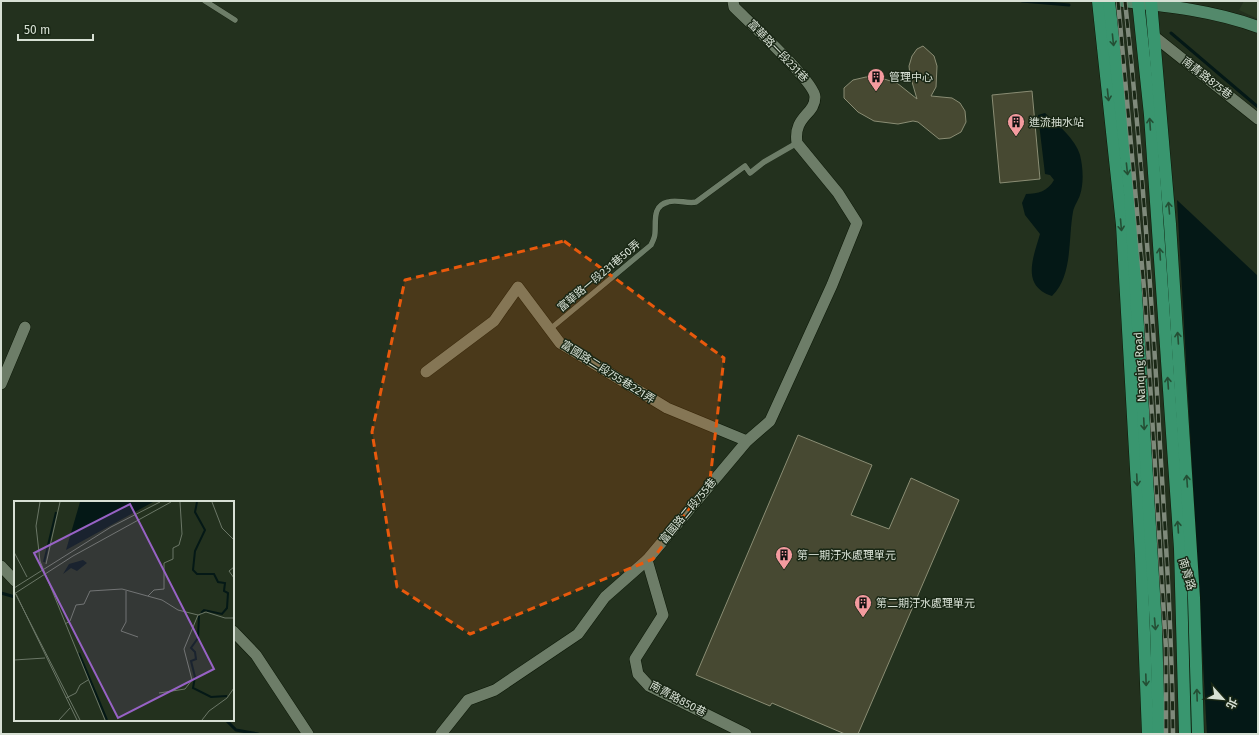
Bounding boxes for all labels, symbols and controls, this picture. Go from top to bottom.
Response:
scale bar [18,16,93,42]
street label: 富華路一段231巷 [745,17,811,85]
text: 50 m [24,23,50,37]
one-way arrow [1109,33,1117,46]
street label: 南青路875巷 [1179,54,1235,102]
building icon: 管理中心 [866,67,886,92]
place label: 管理中心 [889,71,933,84]
one-way arrow [1104,89,1112,102]
building icon: 進流抽水站 [1006,112,1026,137]
place label: 進流抽水站 [1029,116,1084,129]
one-way arrow [1147,118,1154,131]
one-way arrow [1124,162,1131,175]
one-way arrow [1165,202,1172,215]
one-way arrow [1118,218,1125,231]
street label: 富華路一段231巷50弄 [555,238,643,314]
one-way arrow [1156,248,1163,261]
street label: Nanqing Road [1132,332,1148,402]
one-way arrow [1174,332,1181,345]
street label: 富國路二段755巷221弄 [559,338,657,406]
one-way arrow [1165,377,1172,390]
one-way arrow [1140,417,1147,430]
one-way arrow [1133,473,1140,486]
one-way arrow [1183,475,1190,488]
street label: 富國路二段755巷 [657,476,719,546]
inset map [14,501,234,721]
one-way arrow [1174,521,1182,534]
building icon: 第一期汙水處理單元 [774,545,794,570]
place label: 第一期汙水處理單元 [797,549,896,562]
street label: 南青路 [1176,556,1198,592]
building icon: 第二期汙水處理單元 [853,593,873,618]
place label: 第二期汙水處理單元 [876,597,975,610]
one-way arrow [1152,617,1159,630]
one-way arrow [1143,673,1150,686]
street label: 南青路850巷 [648,679,708,719]
north arrow [1203,679,1243,719]
one-way arrow [1193,689,1201,702]
text: 北 [1223,695,1240,711]

